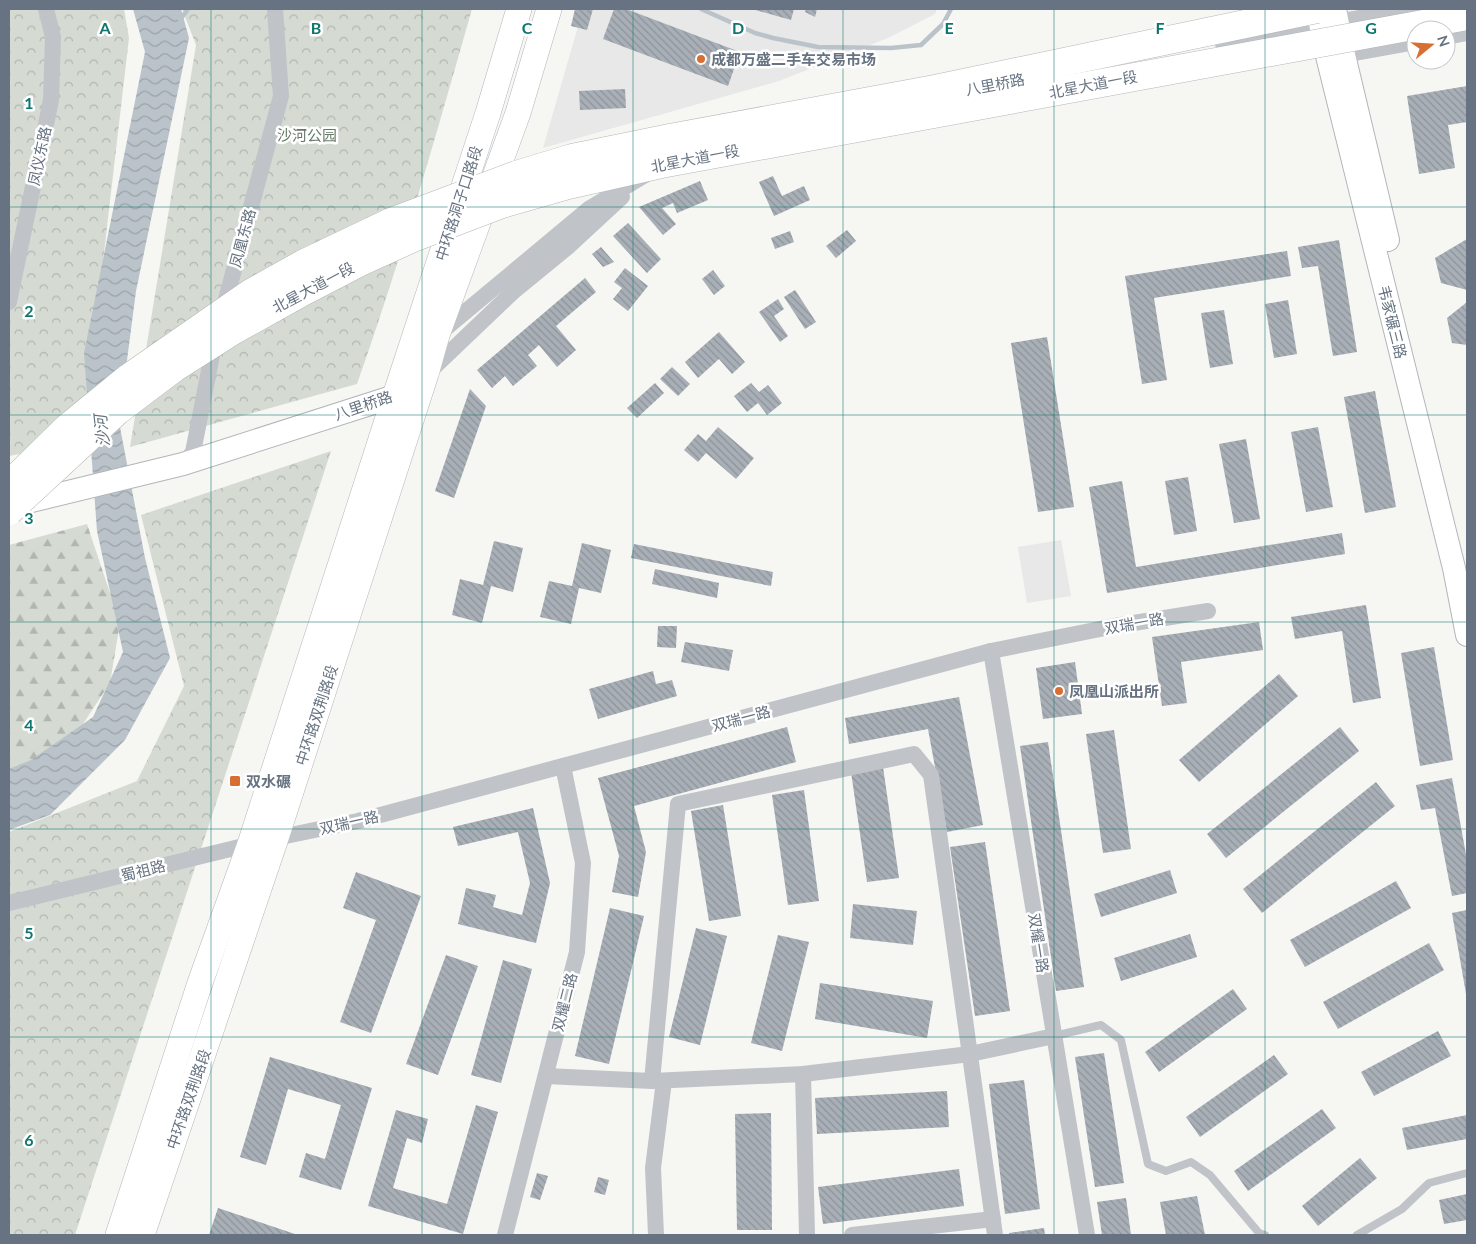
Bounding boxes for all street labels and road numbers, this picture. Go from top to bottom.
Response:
street label: 北星大道一段 [1047,67,1139,101]
street label: 八里桥路 [964,69,1026,99]
street label: 凤仪东路 [24,125,54,187]
street label: 北星大道一段 [649,141,741,175]
street label: 中环路洞子口路段 [431,143,485,263]
street label: 凤凰东路 [226,207,258,269]
street label: 北星大道一段 [269,258,357,316]
street label: 韦家碾三路 [1375,283,1411,361]
street label: 八里桥路 [332,387,394,423]
street label: 双瑞一路 [1103,609,1165,637]
street label: 中环路双荆路段 [291,662,341,768]
street label: 双瑞一路 [710,702,772,734]
street label: 双瑞一路 [318,806,380,838]
street label: 蜀祖路 [119,856,167,884]
street label: 双耀一路 [1025,912,1053,974]
street label: 双耀二路 [548,971,580,1033]
street label: 中环路双荆路段 [162,1046,214,1152]

